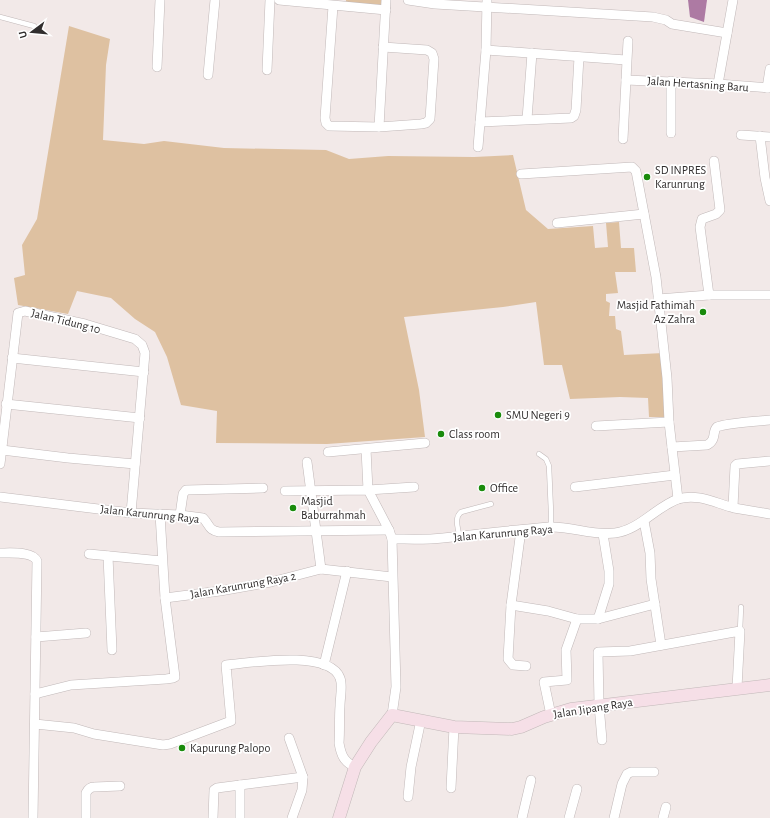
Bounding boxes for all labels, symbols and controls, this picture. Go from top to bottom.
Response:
north arrow [12,12,52,52]
text: U [17,30,29,40]
street label: Jalan Hertasning Baru [647,74,749,94]
place label: SD INPRES Karunrung [655,164,706,190]
marker: SD INPRES Karunrung [642,172,652,182]
place label: Masjid Fathimah Az Zahra [617,299,695,325]
street label: Jalan Tidung 10 [30,307,102,335]
marker: Masjid Fathimah Az Zahra [698,307,708,317]
place label: SMU Negeri 9 [506,409,570,421]
marker: SMU Negeri 9 [493,410,503,420]
place label: Class room [449,428,500,440]
marker: Class room [436,429,446,439]
place label: Office [490,482,518,494]
marker: Office [477,483,487,493]
place label: Masjid Baburrahmah [301,495,366,521]
street label: Jalan Karunrung Raya [100,503,201,526]
marker: Masjid Baburrahmah [288,503,298,513]
street label: Jalan Karunrung Raya [453,523,554,544]
street label: Jalan Karunrung Raya 2 [189,570,297,601]
street label: Jalan Jipang Raya [553,696,634,721]
place label: Kapurung Palopo [190,742,270,754]
marker: Kapurung Palopo [177,743,187,753]

